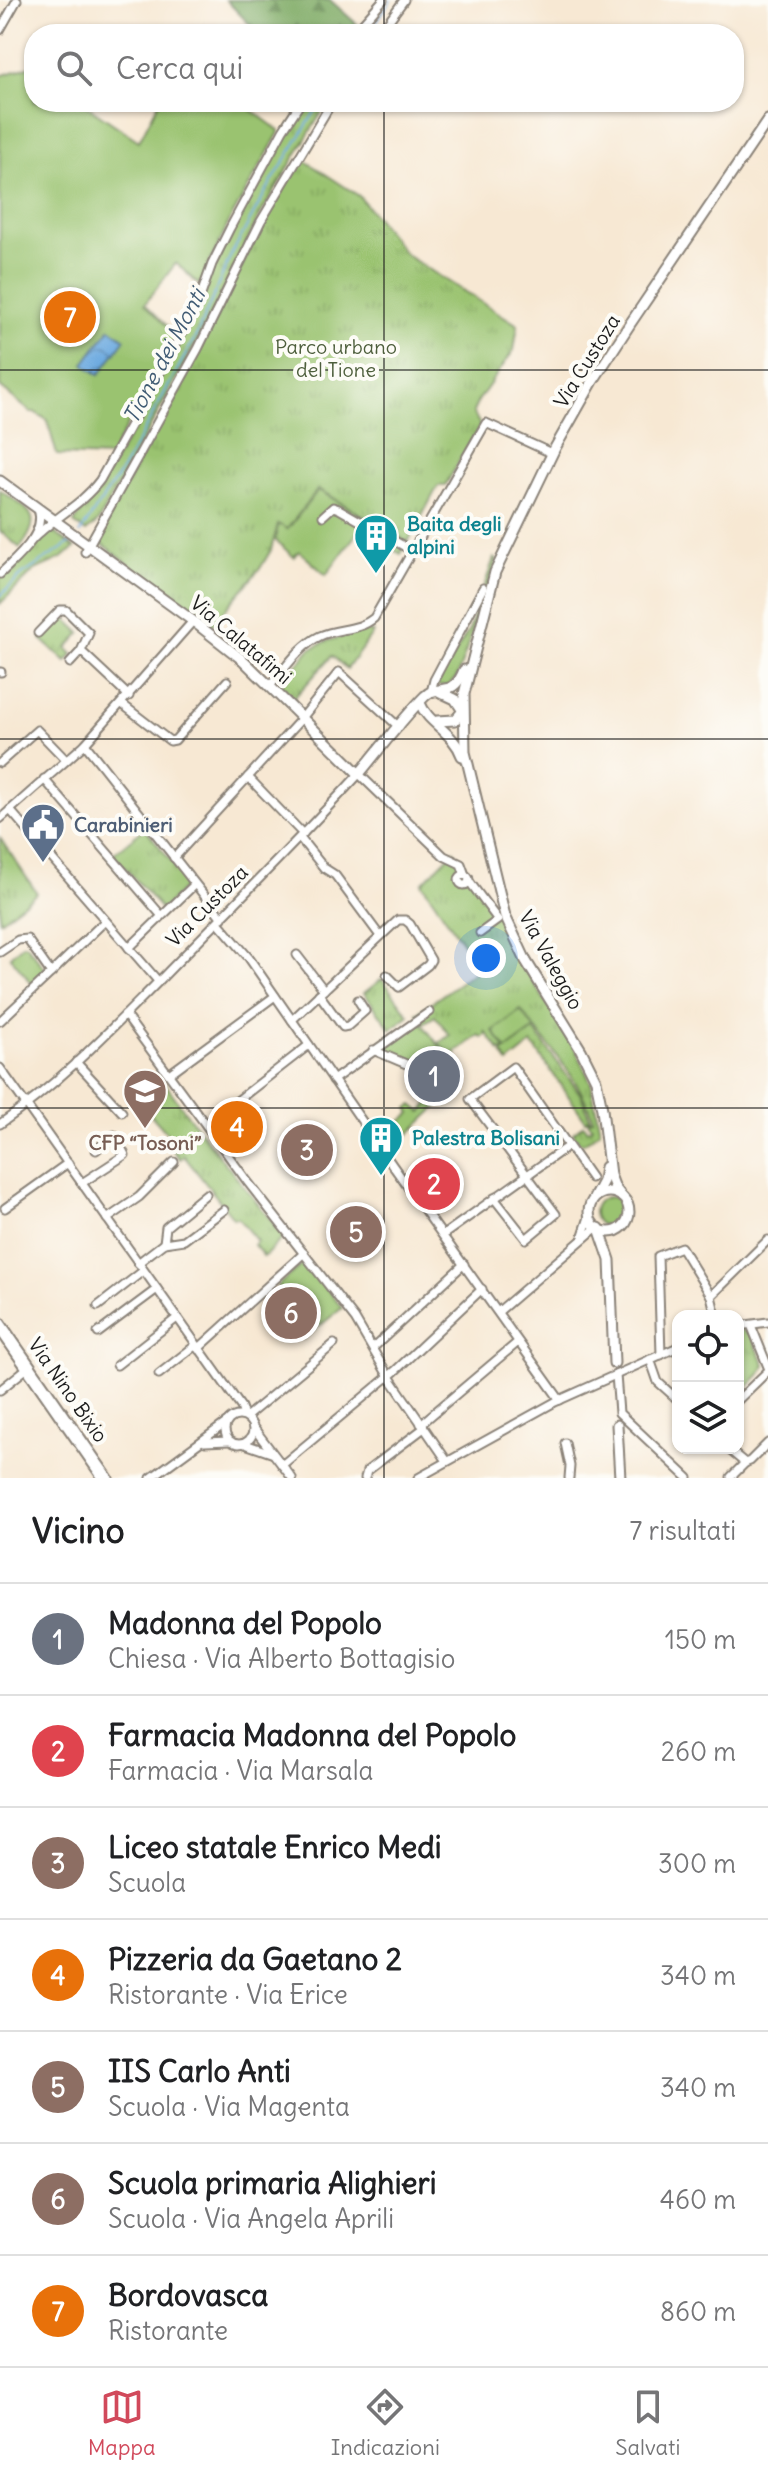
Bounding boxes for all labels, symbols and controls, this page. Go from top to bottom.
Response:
search box [24,24,744,112]
icon: search [52,46,96,90]
text: Cerca qui [116,49,243,87]
water label: Tione dei Monti [117,281,213,428]
pin: 7 [44,287,96,347]
street label: Via Custoza [548,309,625,412]
park label: Parco urbano del Tione [275,334,397,382]
place label: Baita degli alpini [407,511,501,559]
building icon: Baita degli alpini [352,512,400,575]
street label: Via Calatafimi [186,590,297,689]
public building icon: Carabinieri [19,801,67,864]
place label: Carabinieri [74,812,173,837]
street label: Via Custoza [161,860,253,952]
street label: Via Valeggio [514,906,589,1014]
your location [466,938,506,978]
pin: 1 [408,1046,460,1106]
school or university icon: CFP “Tosoni” [121,1067,169,1130]
pin: 4 [211,1097,263,1157]
building icon: Palestra Bolisani [357,1114,405,1177]
pin: 3 [281,1120,333,1180]
place label: Palestra Bolisani [412,1125,560,1150]
place label: CFP “Tosoni” [88,1130,202,1155]
pin: 2 [408,1154,460,1214]
pin: 5 [330,1202,382,1262]
pin: 6 [265,1283,317,1343]
map controls [672,1310,744,1454]
button: locate [672,1310,744,1382]
street label: Via Nino Bixio [23,1333,114,1447]
button: layers [672,1382,744,1454]
text: Vicino [32,1509,125,1552]
text: 7 risultati [630,1514,736,1547]
text: Madonna del Popolo [108,1604,382,1642]
text: 1 [53,1623,63,1656]
text: 150 m [665,1623,736,1656]
text: Chiesa · Via Alberto Bottagisio [108,1642,455,1675]
text: Farmacia Madonna del Popolo [108,1716,516,1754]
text: 2 [51,1735,65,1768]
text: 260 m [661,1735,736,1768]
text: Farmacia · Via Marsala [108,1754,373,1787]
text: Liceo statale Enrico Medi [108,1828,442,1866]
text: 3 [51,1847,65,1880]
text: 300 m [658,1847,736,1880]
text: Scuola [108,1866,186,1899]
text: Pizzeria da Gaetano 2 [108,1940,402,1978]
text: 4 [50,1959,66,1992]
text: 340 m [660,1959,736,1992]
text: Ristorante · Via Erice [108,1978,348,2011]
text: IIS Carlo Anti [108,2052,291,2090]
text: 5 [51,2071,65,2104]
text: 340 m [660,2071,736,2104]
text: Scuola · Via Magenta [108,2090,350,2123]
text: Scuola primaria Alighieri [108,2164,437,2202]
text: 6 [50,2183,66,2216]
text: 460 m [660,2183,736,2216]
text: Scuola · Via Angela Aprili [108,2202,394,2235]
text: Bordovasca [108,2276,268,2314]
text: 7 [52,2295,64,2328]
text: 860 m [660,2295,736,2328]
text: Ristorante [108,2314,228,2347]
tab: Mappa [88,2385,156,2461]
tab: Indicazioni [331,2385,440,2461]
tab: Salvati [615,2385,680,2461]

